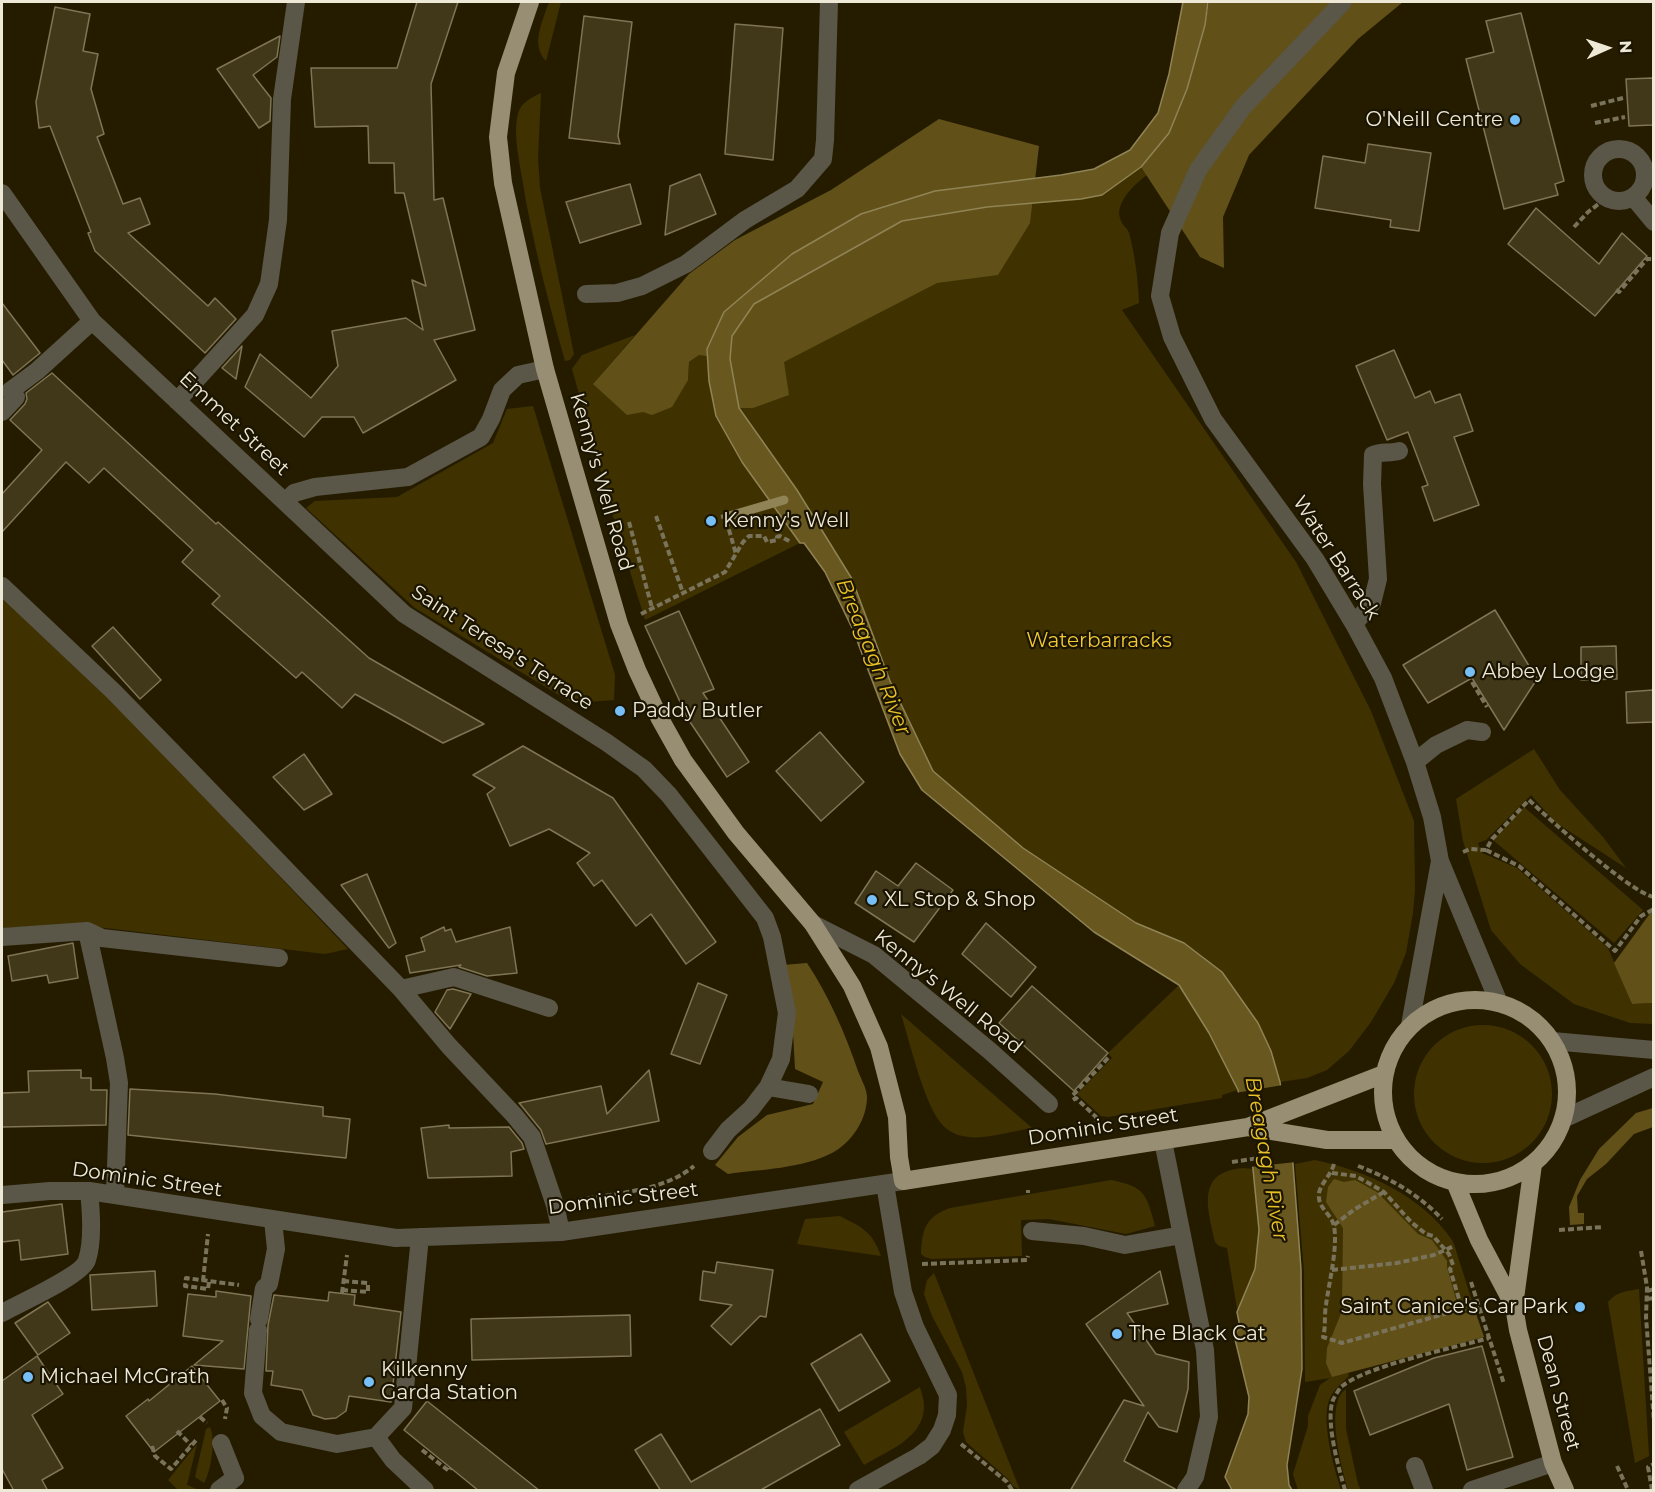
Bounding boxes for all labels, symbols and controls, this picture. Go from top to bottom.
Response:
north arrow [1577,18,1637,78]
text: N [1616,40,1635,54]
place label: O'Neill Centre [1366,108,1503,132]
marker: O'Neill Centre [1508,113,1522,127]
street label: Emmet Street [174,367,294,481]
street label: Kenny's Well Road [564,390,638,574]
street label: Water Barrack [1287,492,1385,624]
place label: Kenny's Well [723,509,849,533]
marker: Kenny's Well [704,514,718,528]
water label: Breagagh River [830,575,916,739]
street label: Saint Teresa's Terrace [407,580,597,716]
park label: Waterbarracks [1026,629,1172,653]
place label: Abbey Lodge [1482,660,1615,684]
marker: Abbey Lodge [1463,665,1477,679]
place label: Paddy Butler [632,699,763,723]
marker: Paddy Butler [613,704,627,718]
place label: XL Stop & Shop [884,888,1036,912]
marker: XL Stop & Shop [865,893,879,907]
street label: Kenny's Well Road [869,925,1027,1059]
water label: Breagagh River [1239,1075,1293,1243]
street label: Dominic Street [1026,1103,1180,1151]
street label: Dominic Street [70,1158,224,1202]
street label: Dominic Street [546,1178,700,1220]
place label: Saint Canice's Car Park [1340,1295,1568,1319]
marker: Saint Canice's Car Park [1573,1300,1587,1314]
place label: The Black Cat [1129,1322,1266,1346]
marker: The Black Cat [1110,1327,1124,1341]
street label: Dean Street [1531,1332,1585,1454]
place label: Kilkenny Garda Station [381,1358,518,1405]
place label: Michael McGrath [40,1365,210,1389]
marker: Michael McGrath [21,1370,35,1384]
marker: Kilkenny Garda Station [362,1375,376,1389]

